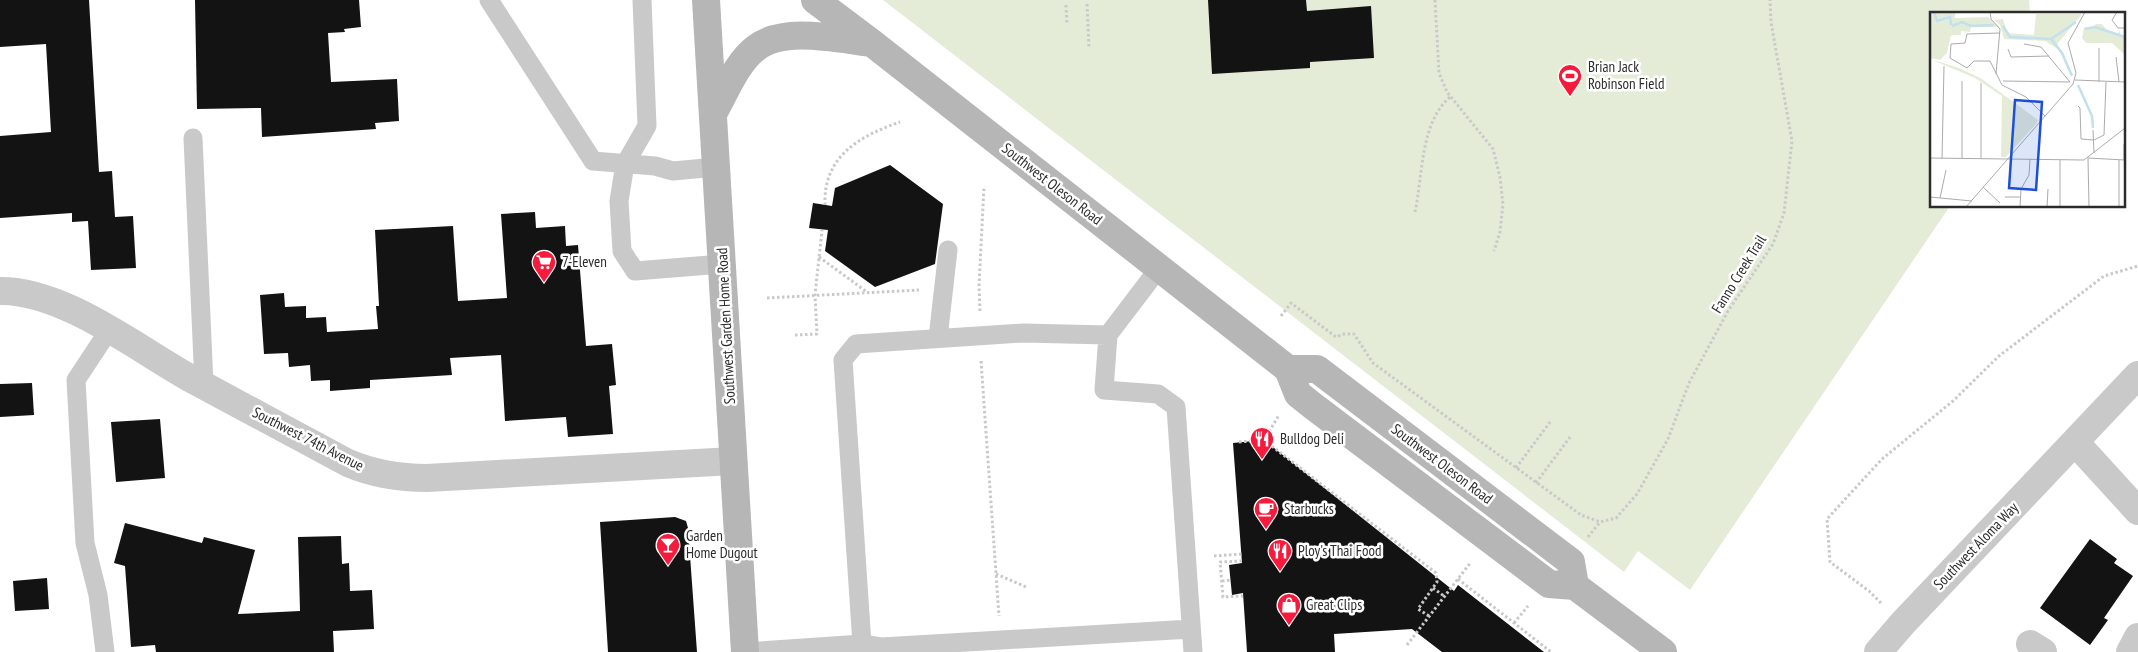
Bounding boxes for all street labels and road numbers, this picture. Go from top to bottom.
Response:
street label: Southwest Oleson Road [998,138,1106,229]
street label: Fanno Creek Trail [1707,231,1770,316]
street label: Southwest Garden Home Road [712,247,739,405]
street label: Southwest 74th Avenue [249,402,367,475]
street label: Southwest Oleson Road [1388,419,1497,508]
street label: Southwest Aloma Way [1929,498,2022,593]

